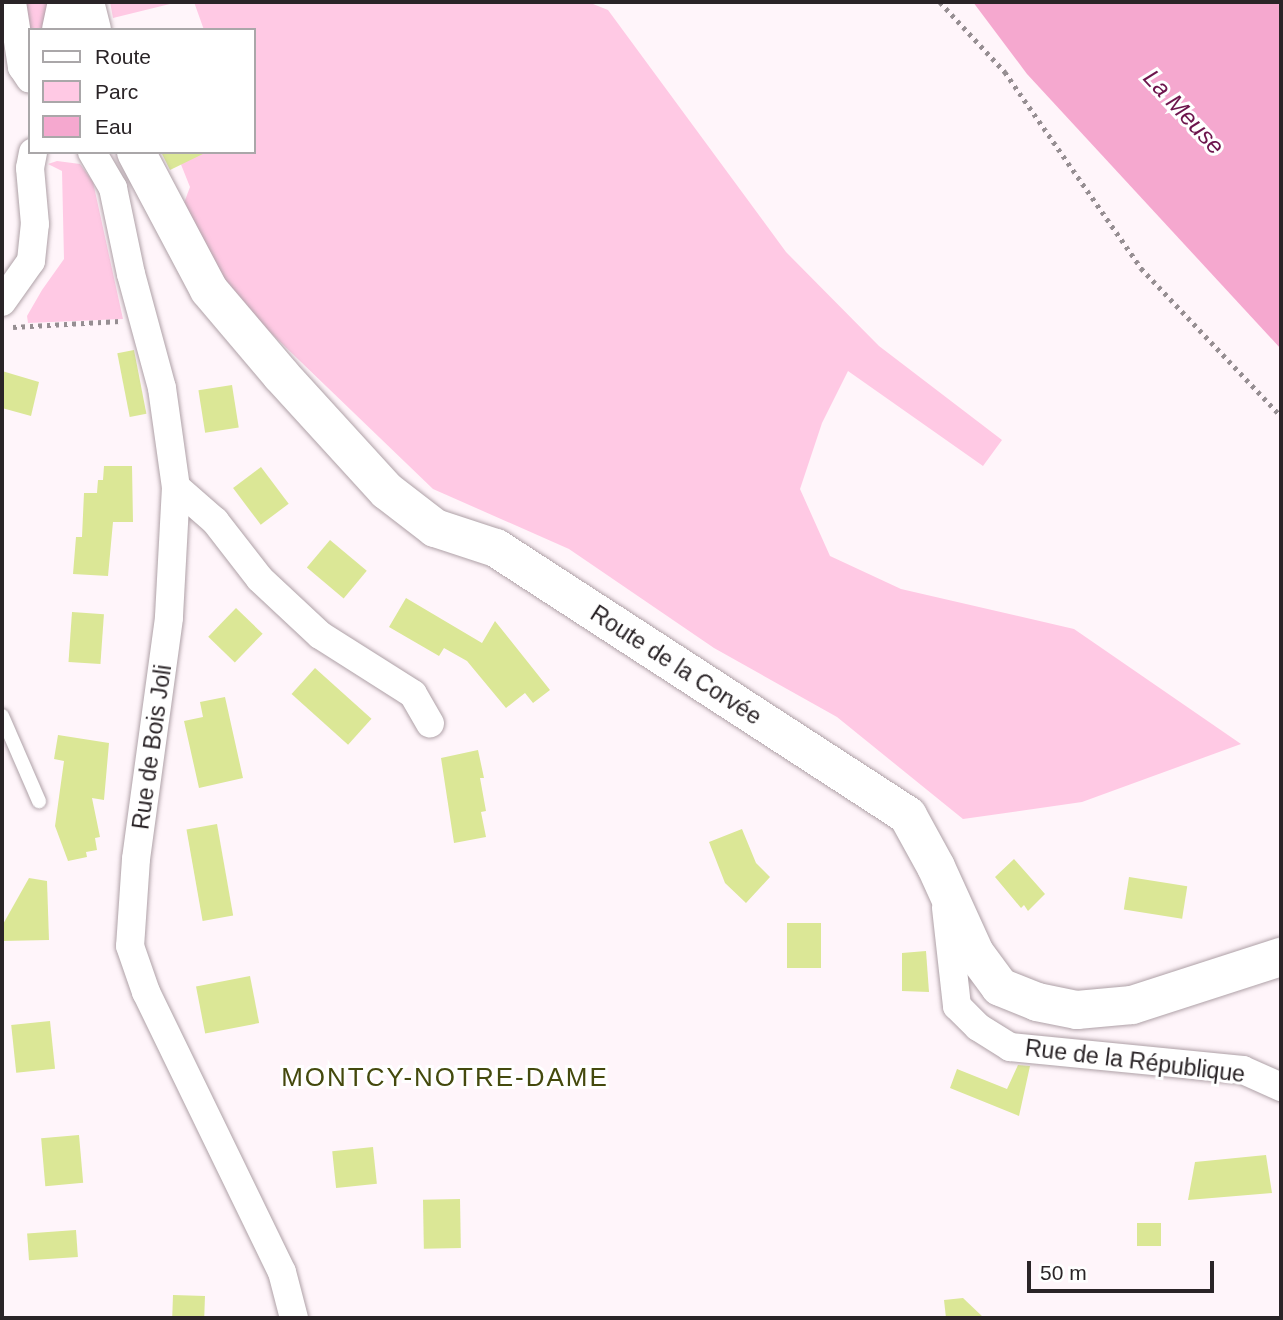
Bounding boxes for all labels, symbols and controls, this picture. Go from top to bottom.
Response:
legend [28,28,256,154]
text: Route [95,45,151,68]
water label: La Meuse [1138,64,1230,160]
text: Parc [95,80,138,103]
text: Eau [95,115,132,138]
street label: Route de la Corvée [585,599,767,731]
street label: Rue de Bois Joli [127,663,177,831]
street label: Rue de la République [1024,1034,1246,1088]
district label: MONTCY-NOTRE-DAME [283,1062,607,1094]
scale bar [1031,1246,1218,1290]
text: 50 m [1040,1261,1087,1284]

